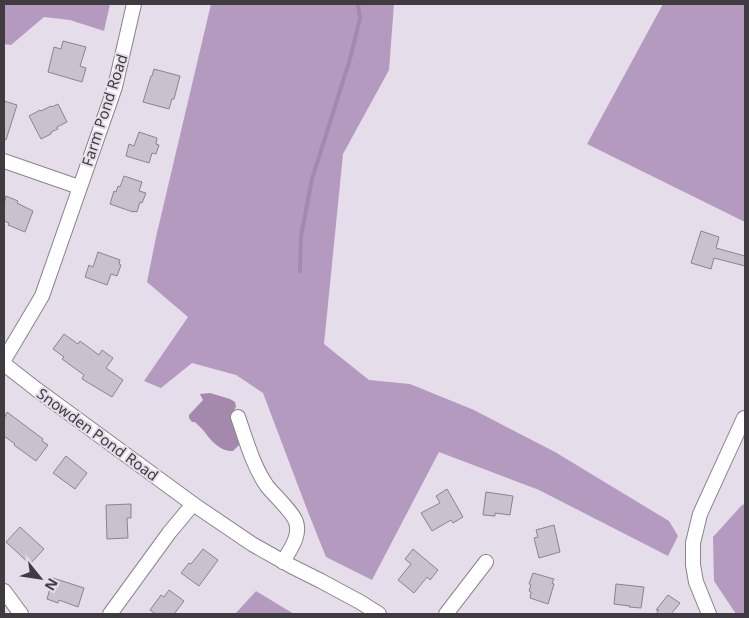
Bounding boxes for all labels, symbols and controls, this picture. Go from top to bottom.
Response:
street label: Farm Pond Road [76,51,132,169]
street label: Snowden Pond Road [33,383,163,485]
north arrow [15,553,65,603]
text: N [41,575,63,594]

